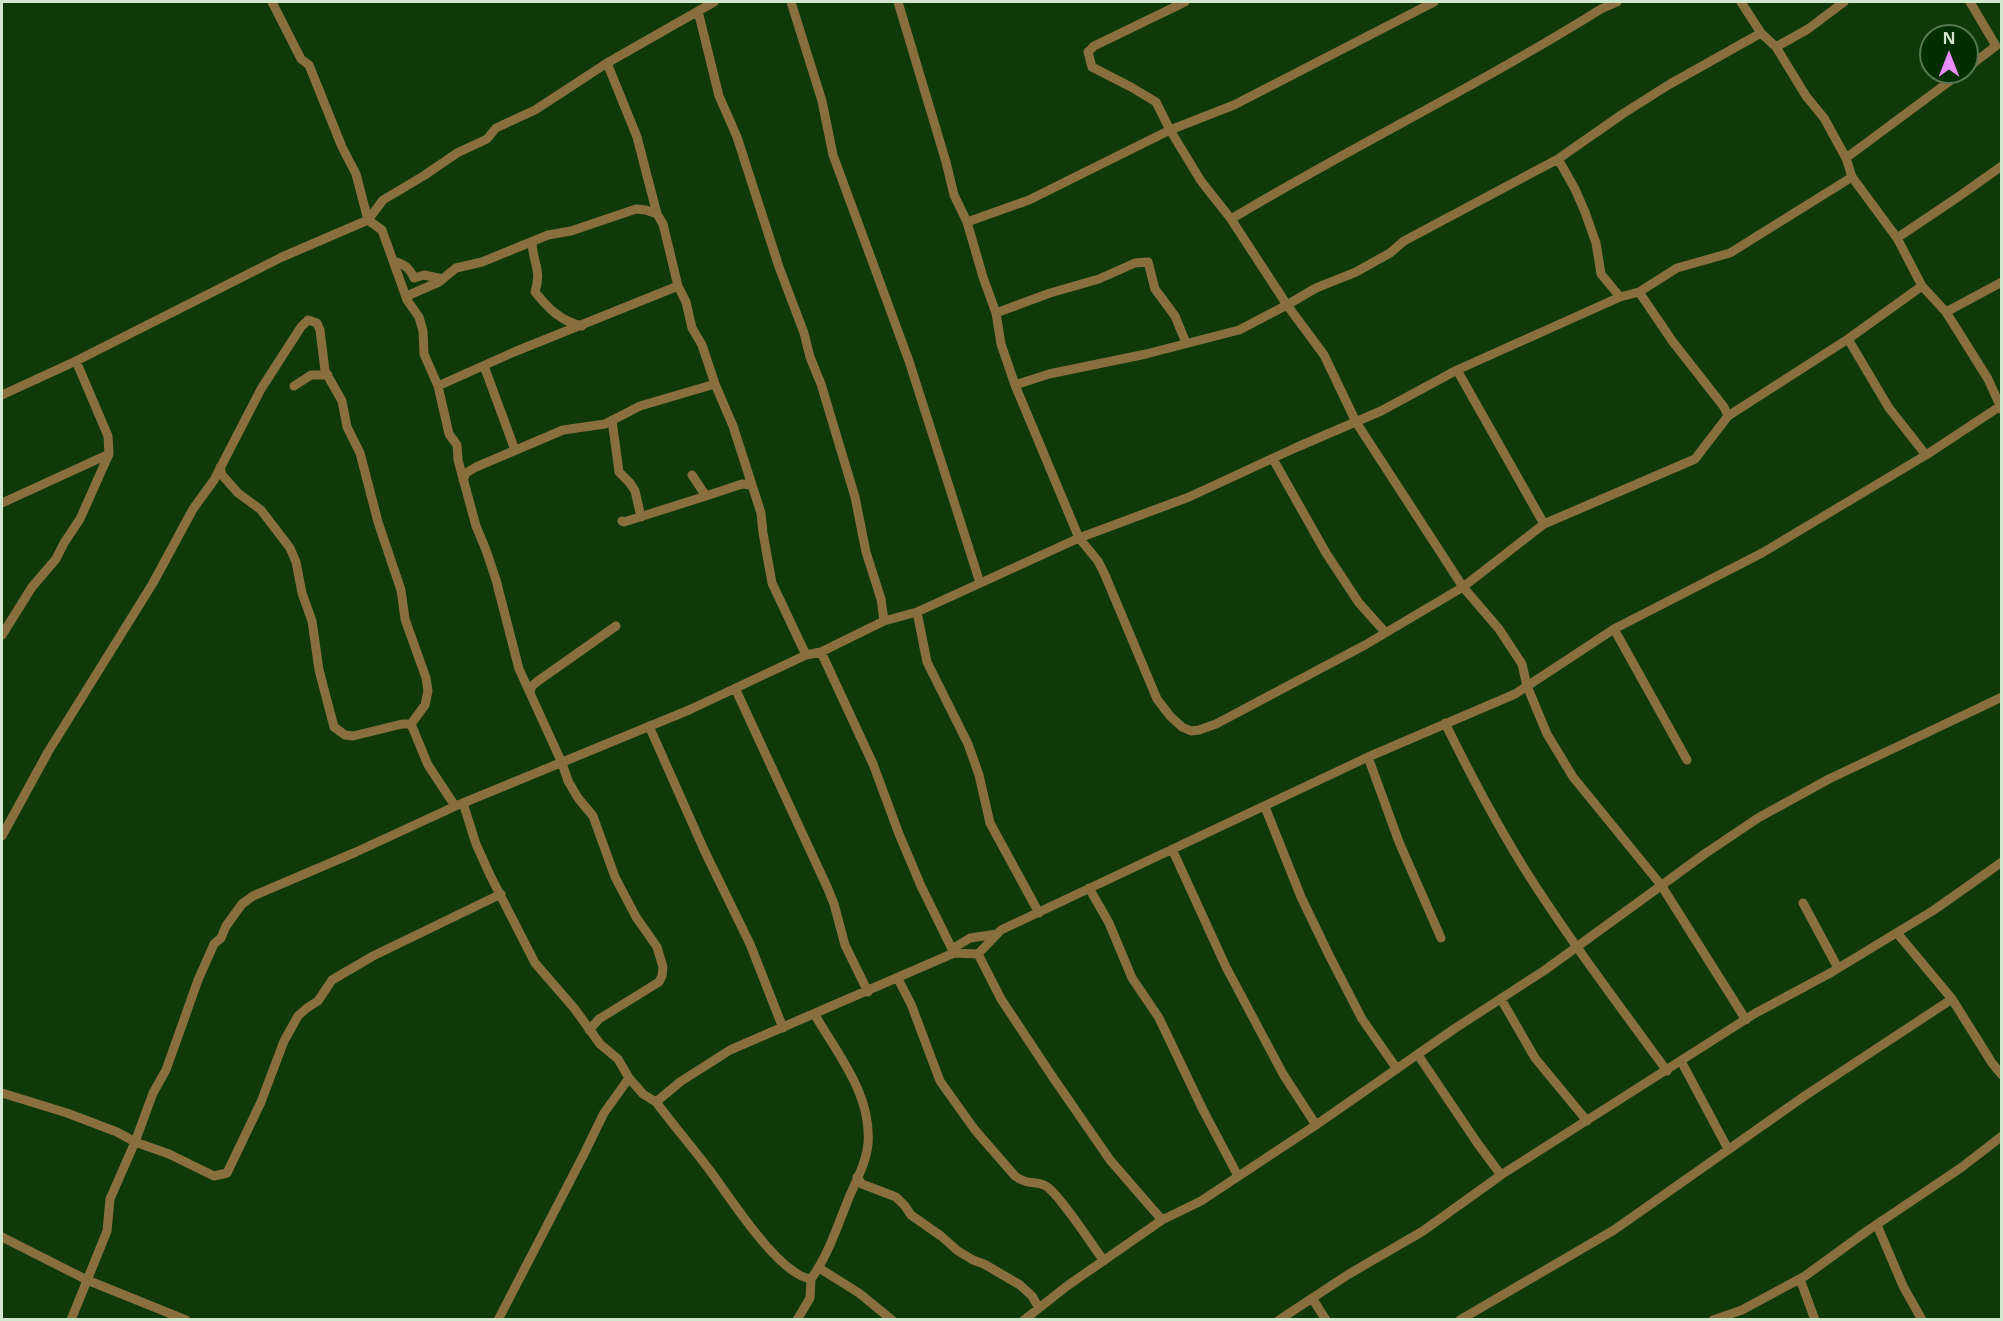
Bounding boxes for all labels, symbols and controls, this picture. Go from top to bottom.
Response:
north arrow [1919,24,1979,84]
text: N [1942,27,1956,49]

